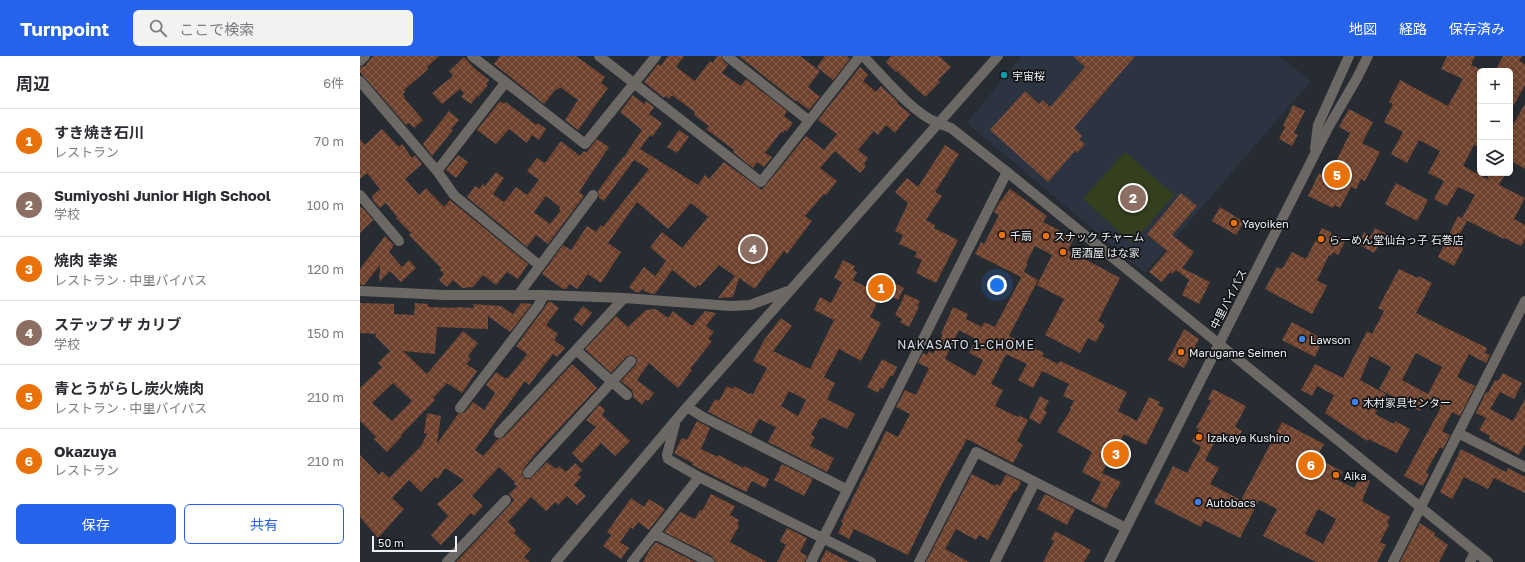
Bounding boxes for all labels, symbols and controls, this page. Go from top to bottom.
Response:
search box [133,10,413,46]
text: Turnpoint [20,17,109,40]
icon: search [147,17,169,39]
text: ここで検索 [179,20,254,38]
text: 地図 [1349,20,1377,37]
text: 経路 [1399,20,1427,37]
text: 保存済み [1449,20,1505,37]
map controls [1477,68,1513,176]
button: + [1477,68,1513,104]
place label: 宇宙桜 [1012,69,1045,82]
marker: 宇宙桜 [999,70,1009,80]
text: 周辺 [16,73,50,94]
text: 6件 [323,75,344,91]
button: − [1477,104,1513,140]
text: すき焼き石川 [54,123,144,141]
text: 1 [26,133,32,149]
text: 70 m [314,133,344,149]
button: layers [1477,140,1513,176]
text: レストラン [54,144,119,160]
pin: 5 [1324,160,1350,190]
pin: 2 [1120,183,1146,213]
text: Sumiyoshi Junior High School [54,186,271,204]
text: 2 [25,197,33,213]
text: 100 m [307,197,344,213]
text: 学校 [54,206,80,222]
place label: Yayoiken [1242,217,1289,230]
marker: Yayoiken [1229,218,1239,228]
place label: 千扇 [1010,229,1032,242]
marker: 千扇 [997,230,1007,240]
place label: スナック チャーム [1054,230,1144,243]
marker: スナック チャーム [1041,231,1051,241]
place label: らーめん堂仙台っ子 石巻店 [1329,233,1464,246]
pin: 4 [740,234,766,264]
marker: らーめん堂仙台っ子 石巻店 [1316,234,1326,244]
place label: 居酒屋 はな家 [1071,246,1140,259]
marker: 居酒屋 はな家 [1058,247,1068,257]
text: 焼肉 幸楽 [54,251,118,269]
text: 3 [25,261,33,277]
text: 120 m [307,261,344,277]
street label: 中里バイパス [1207,267,1249,331]
text: レストラン · 中里バイパス [54,272,207,288]
pin: 1 [868,273,894,303]
your location [987,275,1007,295]
text: ステップ ザ カリブ [54,315,182,333]
text: 4 [25,325,33,341]
text: 150 m [307,325,344,341]
place label: Lawson [1310,333,1351,346]
marker: Lawson [1297,334,1307,344]
text: 学校 [54,336,80,352]
district label: NAKASATO 1-CHOME [897,337,1035,352]
place label: Marugame Seimen [1189,346,1287,359]
marker: Marugame Seimen [1176,347,1186,357]
text: 青とうがらし炭火焼肉 [54,379,204,397]
text: 5 [25,389,33,405]
text: 210 m [307,389,344,405]
place label: 木村家具センター [1363,396,1451,409]
marker: 木村家具センター [1350,397,1360,407]
text: レストラン · 中里バイパス [54,400,207,416]
place label: Izakaya Kushiro [1207,431,1290,444]
marker: Izakaya Kushiro [1194,432,1204,442]
pin: 3 [1103,439,1129,469]
text: Okazuya [54,442,117,460]
pin: 6 [1298,450,1324,480]
text: 6 [25,453,33,469]
text: 210 m [307,453,344,469]
text: レストラン [54,462,119,478]
place label: Aika [1344,469,1367,482]
marker: Aika [1331,470,1341,480]
place label: Autobacs [1206,496,1256,509]
marker: Autobacs [1193,497,1203,507]
button: 保存 [16,504,176,544]
button: 共有 [184,504,344,544]
scale bar [372,534,457,553]
text: 50 m [378,536,404,549]

